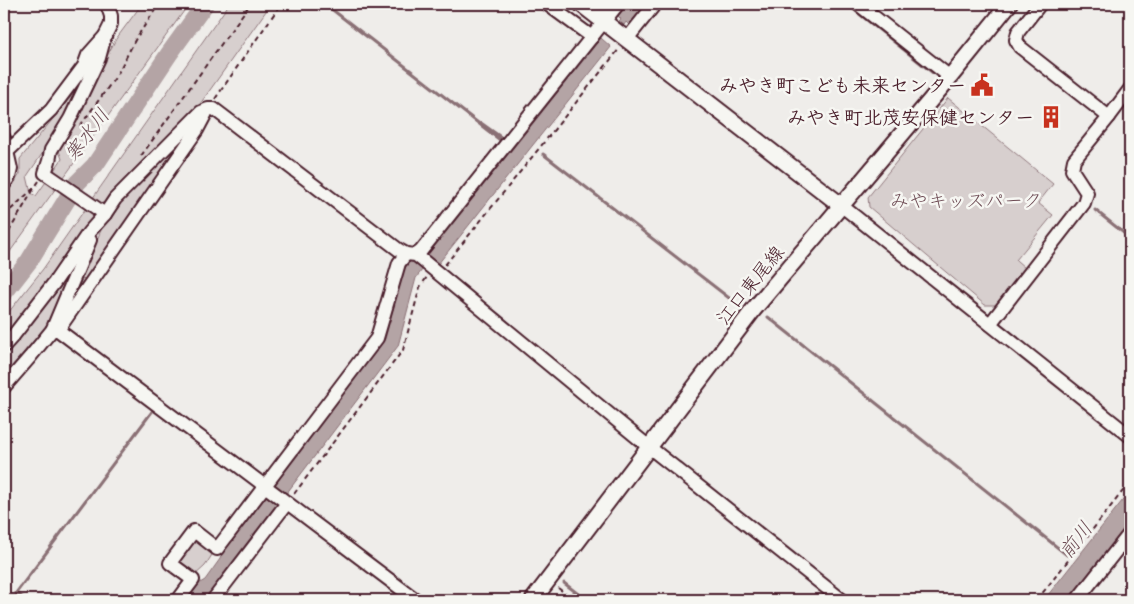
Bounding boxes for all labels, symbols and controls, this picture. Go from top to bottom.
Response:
place label: みやき町こども未来センター [719,69,966,102]
public building icon: みやき町こども未来センター [969,72,995,98]
water label: 寒水川 [55,101,119,169]
place label: みやき町北茂安保健センター [787,101,1034,134]
building icon: みやき町北茂安保健センター [1038,104,1064,130]
park label: みやキッズパーク [890,184,1042,217]
street label: 江口東尾線 [707,238,793,332]
water label: 前川 [1050,513,1102,567]

